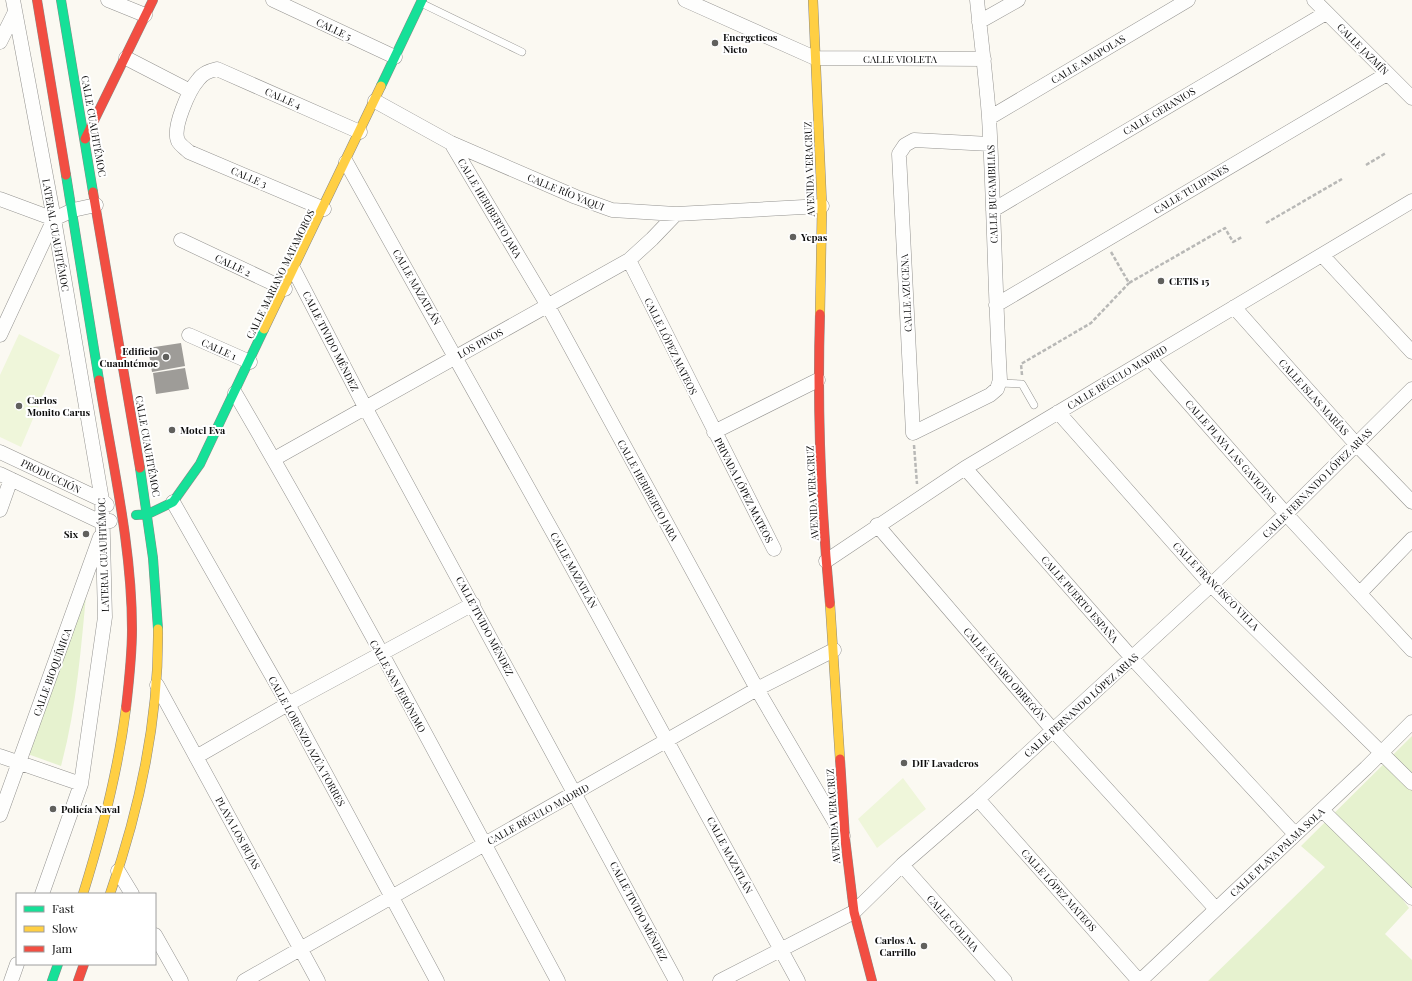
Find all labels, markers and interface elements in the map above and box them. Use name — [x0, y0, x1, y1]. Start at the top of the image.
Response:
street label: CALLE 5 — [314, 15, 354, 43]
street label: CALLE JAZMÍN — [1334, 20, 1392, 78]
place label: Energeticos Nieto — [723, 30, 778, 56]
street label: CALLE AMAPOLAS — [1048, 31, 1128, 87]
marker: Energeticos Nieto — [710, 38, 720, 48]
street label: CALLE VIOLETA — [863, 52, 938, 66]
street label: CALLE CUAUHTÉMOC — [78, 74, 110, 178]
street label: CALLE 4 — [263, 84, 303, 112]
street label: CALLE GERANIOS — [1120, 84, 1198, 138]
street label: AVENIDA VERACRUZ — [800, 121, 818, 218]
street label: CALLE BUGAMBILIAS — [983, 144, 1001, 244]
street label: CALLE HERIBERTO JARA — [455, 156, 526, 261]
street label: CALLE TULIPANES — [1151, 161, 1231, 217]
street label: CALLE 3 — [229, 163, 270, 191]
street label: CALLE RÍO YAQUI — [525, 170, 607, 214]
street label: LATERAL CUAUHTÉMOC — [39, 178, 73, 293]
street label: CALLE MARIANO MATAMOROS — [242, 207, 318, 341]
place label: Yepas — [800, 230, 828, 244]
marker: Yepas — [788, 232, 798, 242]
street label: CALLE MAZATLÁN — [390, 247, 444, 327]
street label: CALLE 2 — [213, 251, 253, 279]
street label: CALLE AZUCENA — [897, 253, 915, 332]
place label: CETIS 15 — [1169, 274, 1210, 288]
marker: CETIS 15 — [1156, 276, 1166, 286]
street label: CALLE TIVIDO MÉNDEZ — [300, 289, 362, 393]
street label: CALLE LÓPEZ MATEOS — [641, 295, 701, 397]
street label: LOS PINOS — [455, 325, 505, 361]
street label: CALLE 1 — [199, 335, 239, 363]
street label: CALLE RÉGULO MADRID — [1064, 341, 1170, 413]
place label: Edificio Cuauhtémoc — [99, 344, 158, 370]
marker: Edificio Cuauhtémoc — [161, 352, 171, 362]
street label: CALLE ISLAS MARÍAS — [1276, 356, 1352, 438]
place label: Carlos Monito Carus — [27, 393, 90, 419]
street label: CALLE CUAUHTÉMOC — [132, 394, 164, 498]
street label: CALLE PLAYA LAS GAVIOTAS — [1182, 396, 1280, 506]
marker: Carlos Monito Carus — [14, 401, 24, 411]
place label: Motel Eva — [180, 423, 226, 437]
marker: Motel Eva — [167, 425, 177, 435]
street label: CALLE FERNANDO LÓPEZ ARIAS — [1259, 425, 1375, 541]
street label: PRIVADA LÓPEZ MATEOS — [711, 435, 777, 545]
street label: CALLE HERIBERTO JARA — [614, 437, 682, 544]
street label: AVENIDA VERACRUZ — [803, 445, 822, 542]
street label: PRODUCCIÓN — [19, 455, 83, 497]
street label: LATERAL CUAUHTÉMOC — [94, 498, 112, 612]
place label: Six — [64, 527, 79, 541]
marker: Six — [81, 529, 91, 539]
street label: CALLE MAZATLÁN — [547, 529, 601, 611]
street label: CALLE FRANCISCO VILLA — [1170, 539, 1263, 634]
street label: CALLE PUERTO ESPAÑA — [1038, 553, 1122, 646]
street label: CALLE TIVIDO MÉNDEZ — [453, 574, 517, 678]
street label: CALLE ÁLVARO OBREGÓN — [960, 624, 1050, 724]
street label: CALLE BIOQUÍMICA — [30, 625, 75, 718]
street label: CALLE SAN JERÓNIMO — [367, 637, 429, 735]
street label: CALLE FERNANDO LÓPEZ ARIAS — [1021, 650, 1141, 760]
street label: CALLE LORENZO AZÚA TORRES — [265, 673, 349, 809]
place label: DIF Lavaderos — [912, 756, 979, 770]
marker: DIF Lavaderos — [899, 758, 909, 768]
street label: AVENIDA VERACRUZ — [823, 768, 843, 865]
street label: CALLE RÉGULO MADRID — [485, 780, 591, 848]
street label: PLAYA LOS BUJAS — [212, 794, 264, 872]
place label: Policía Naval — [61, 802, 120, 816]
marker: Policía Naval — [48, 804, 58, 814]
street label: CALLE PLAYA PALMA SOLA — [1227, 804, 1328, 900]
street label: CALLE MAZATLÁN — [704, 814, 756, 896]
street label: CALLE LÓPEZ MATEOS — [1018, 846, 1100, 934]
street label: CALLE TIVIDO MÉNDEZ — [607, 859, 671, 963]
street label: CALLE COLIMA — [924, 892, 983, 955]
legend — [16, 893, 156, 965]
text: Fast — [52, 900, 75, 916]
text: Slow — [52, 920, 78, 936]
place label: Carlos A. Carrillo — [875, 933, 916, 959]
text: Jam — [51, 940, 73, 956]
marker: Carlos A. Carrillo — [919, 941, 929, 951]

